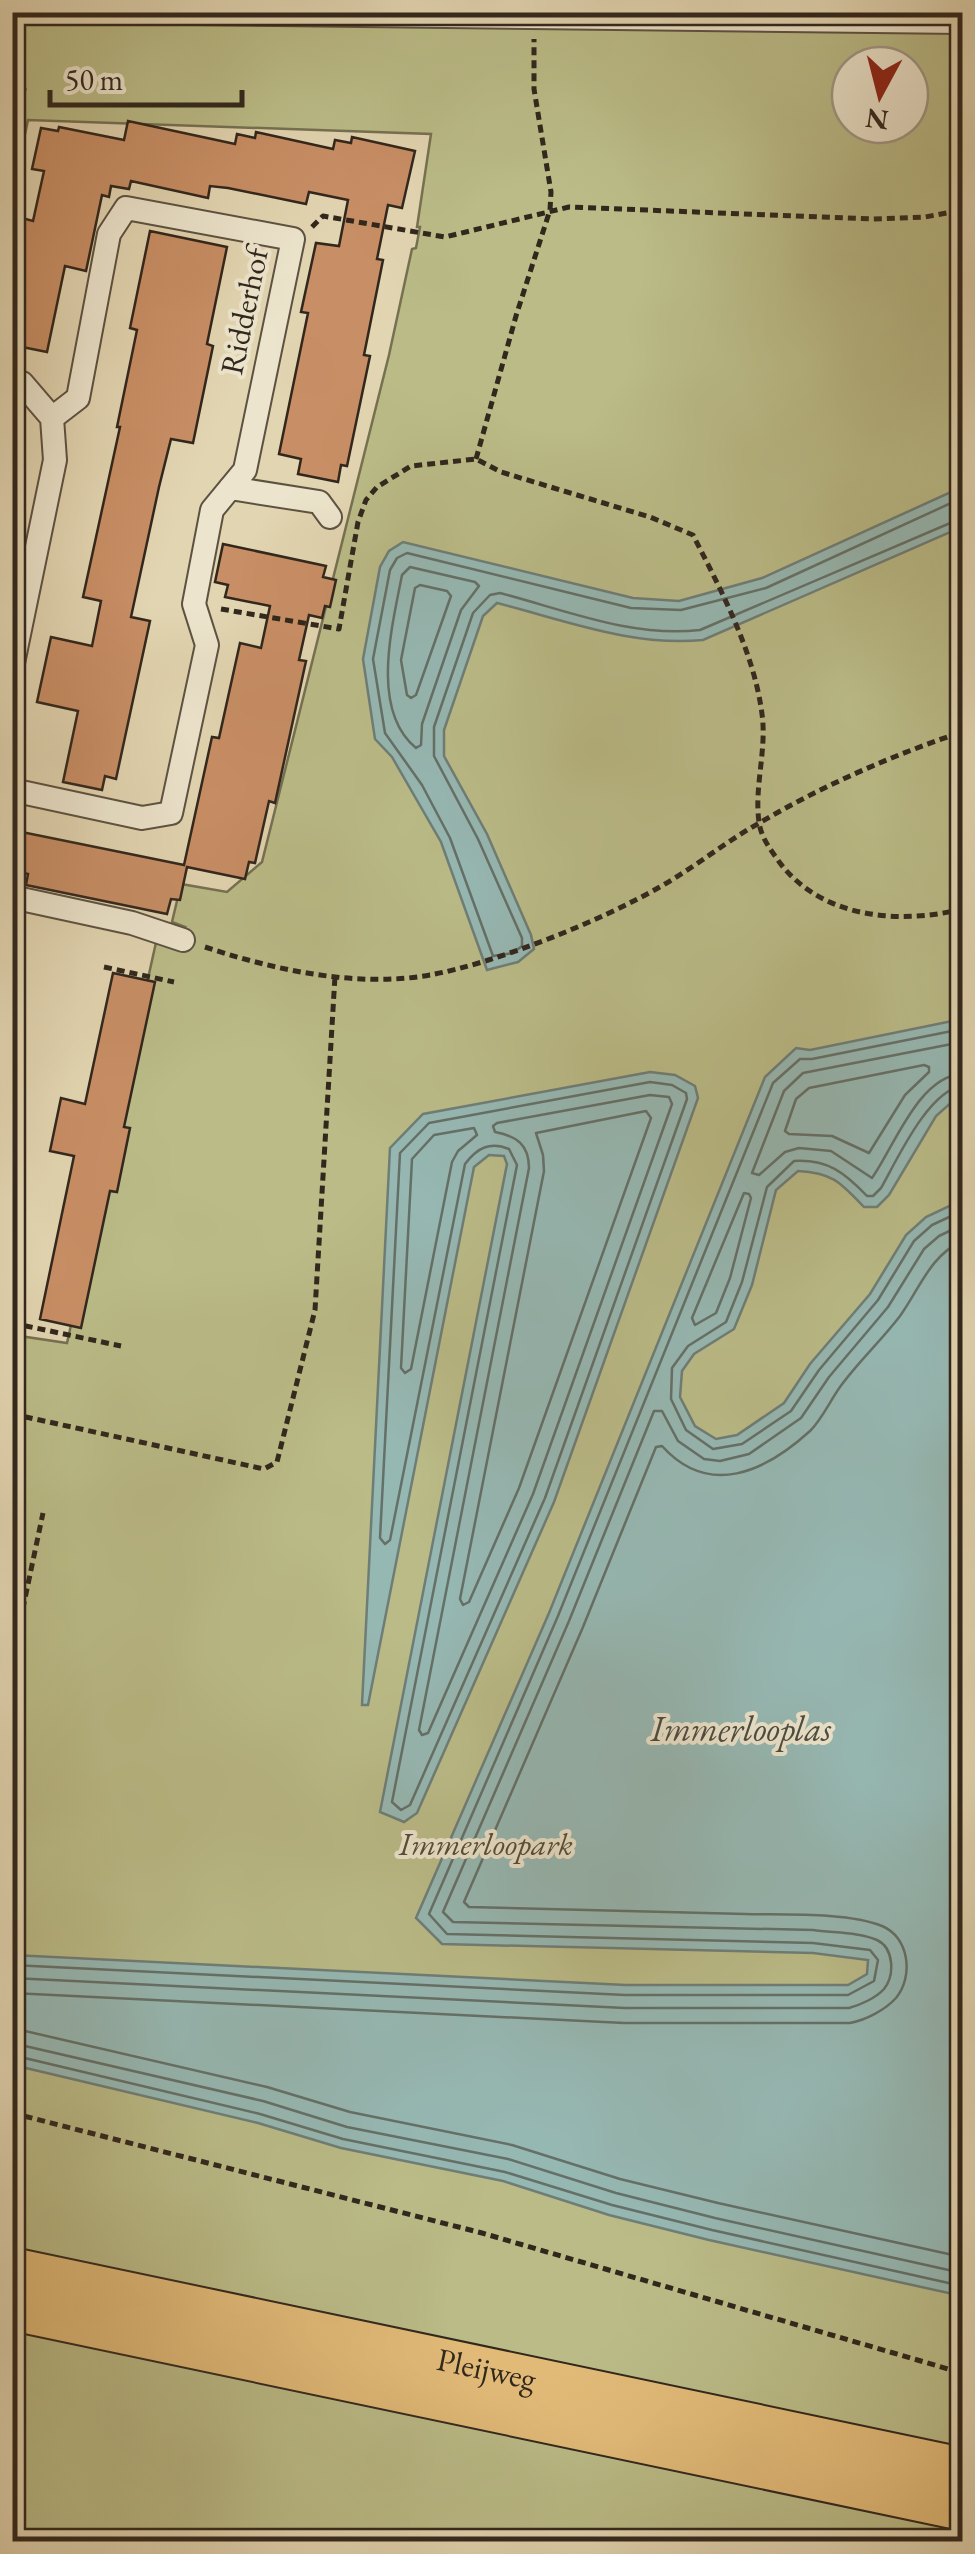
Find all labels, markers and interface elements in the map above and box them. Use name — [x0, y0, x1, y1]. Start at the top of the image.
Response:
scale bar — [50, 45, 242, 107]
north arrow — [830, 45, 930, 145]
text: 50 m — [65, 60, 123, 99]
text: N — [863, 101, 890, 139]
street label: Ridderhof — [210, 240, 279, 378]
water label: Immerlooplas — [650, 1706, 832, 1752]
park label: Immerloopark — [398, 1823, 573, 1865]
street label: Pleijweg — [433, 2338, 541, 2400]

